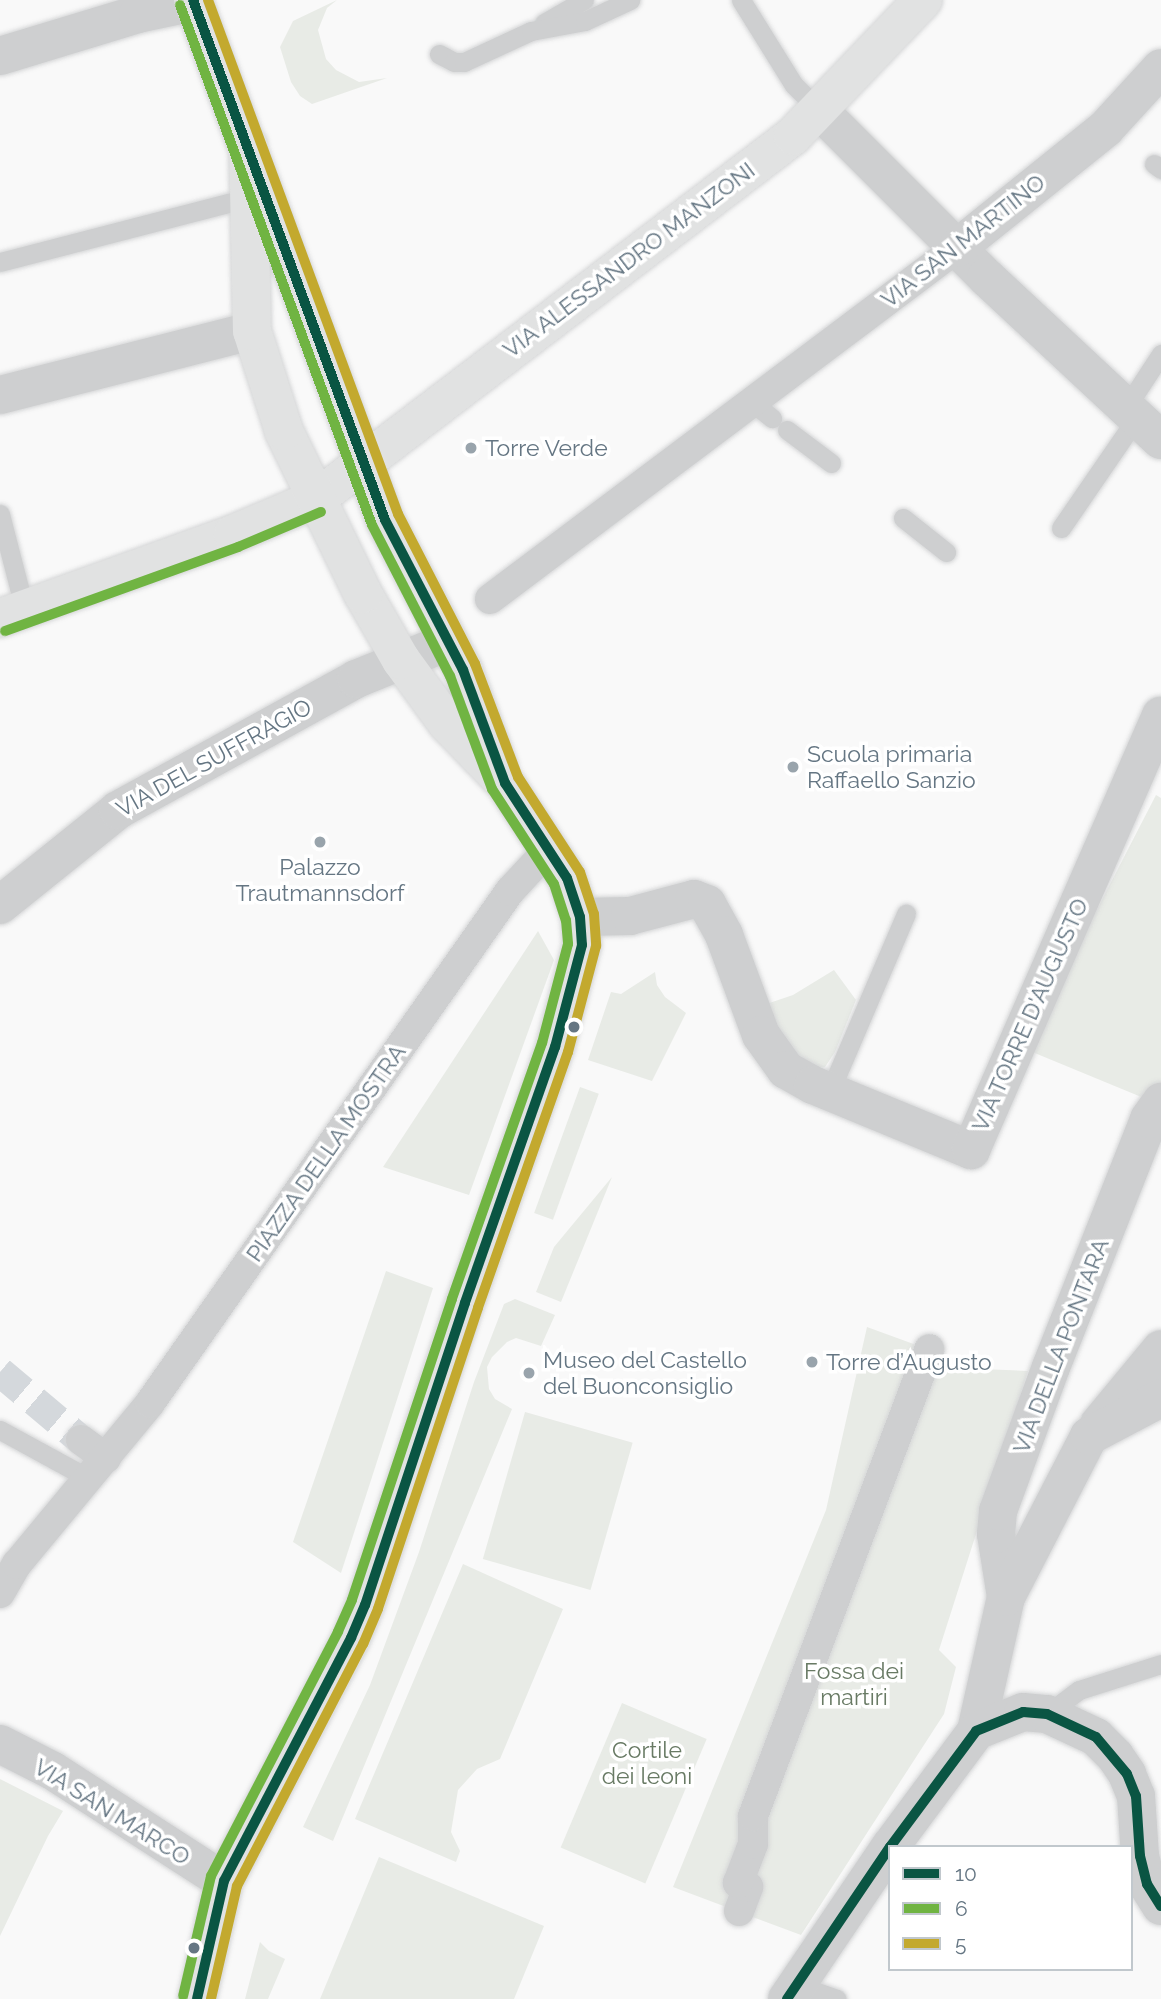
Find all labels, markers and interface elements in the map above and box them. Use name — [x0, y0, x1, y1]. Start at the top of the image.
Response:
street label: VIA ALESSANDRO MANZONI — [497, 156, 761, 364]
street label: VIA SAN MARTINO — [875, 168, 1051, 314]
place label: Torre Verde — [485, 434, 608, 462]
marker: Torre Verde — [463, 440, 479, 456]
street label: VIA DEL SUFFRAGIO — [111, 693, 317, 823]
place label: Scuola primaria Raffaello Sanzio — [807, 740, 976, 794]
marker: Scuola primaria Raffaello Sanzio — [785, 759, 801, 775]
marker: Palazzo Trautmannsdorf — [312, 834, 328, 850]
place label: Palazzo Trautmannsdorf — [235, 853, 405, 907]
street label: VIA TORRE D'AUGUSTO — [966, 894, 1094, 1136]
unlabelled marker — [567, 1020, 581, 1034]
street label: PIAZZA DELLA MOSTRA — [240, 1038, 412, 1268]
street label: VIA DELLA PONTARA — [1007, 1234, 1115, 1458]
place label: Museo del Castello del Buonconsiglio — [543, 1346, 748, 1400]
place label: Torre d’Augusto — [826, 1348, 992, 1376]
marker: Torre d’Augusto — [804, 1354, 820, 1370]
marker: Museo del Castello del Buonconsiglio — [521, 1365, 537, 1381]
park label: Fossa dei martiri — [804, 1657, 904, 1711]
park label: Cortile dei leoni — [602, 1736, 692, 1790]
street label: VIA SAN MARCO — [29, 1753, 195, 1871]
legend — [888, 1845, 1133, 1971]
text: 10 — [955, 1861, 977, 1886]
text: 6 — [955, 1896, 968, 1921]
text: 5 — [955, 1931, 966, 1956]
unlabelled marker — [187, 1941, 201, 1955]

